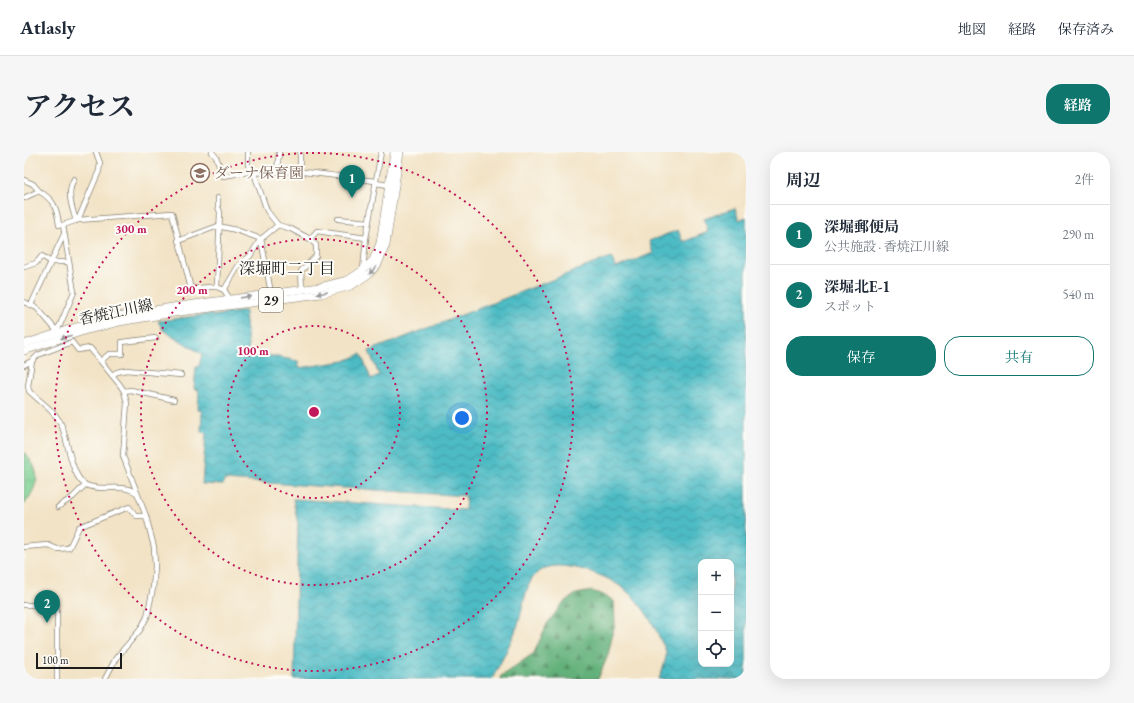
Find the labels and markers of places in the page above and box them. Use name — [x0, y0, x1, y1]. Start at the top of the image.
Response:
school or university icon: ダーナ保育園 — [189, 162, 211, 184]
place label: ダーナ保育園 — [214, 163, 304, 182]
pin: 1 — [339, 165, 365, 198]
centre of rings — [307, 405, 321, 419]
pin: 2 — [34, 590, 60, 623]

